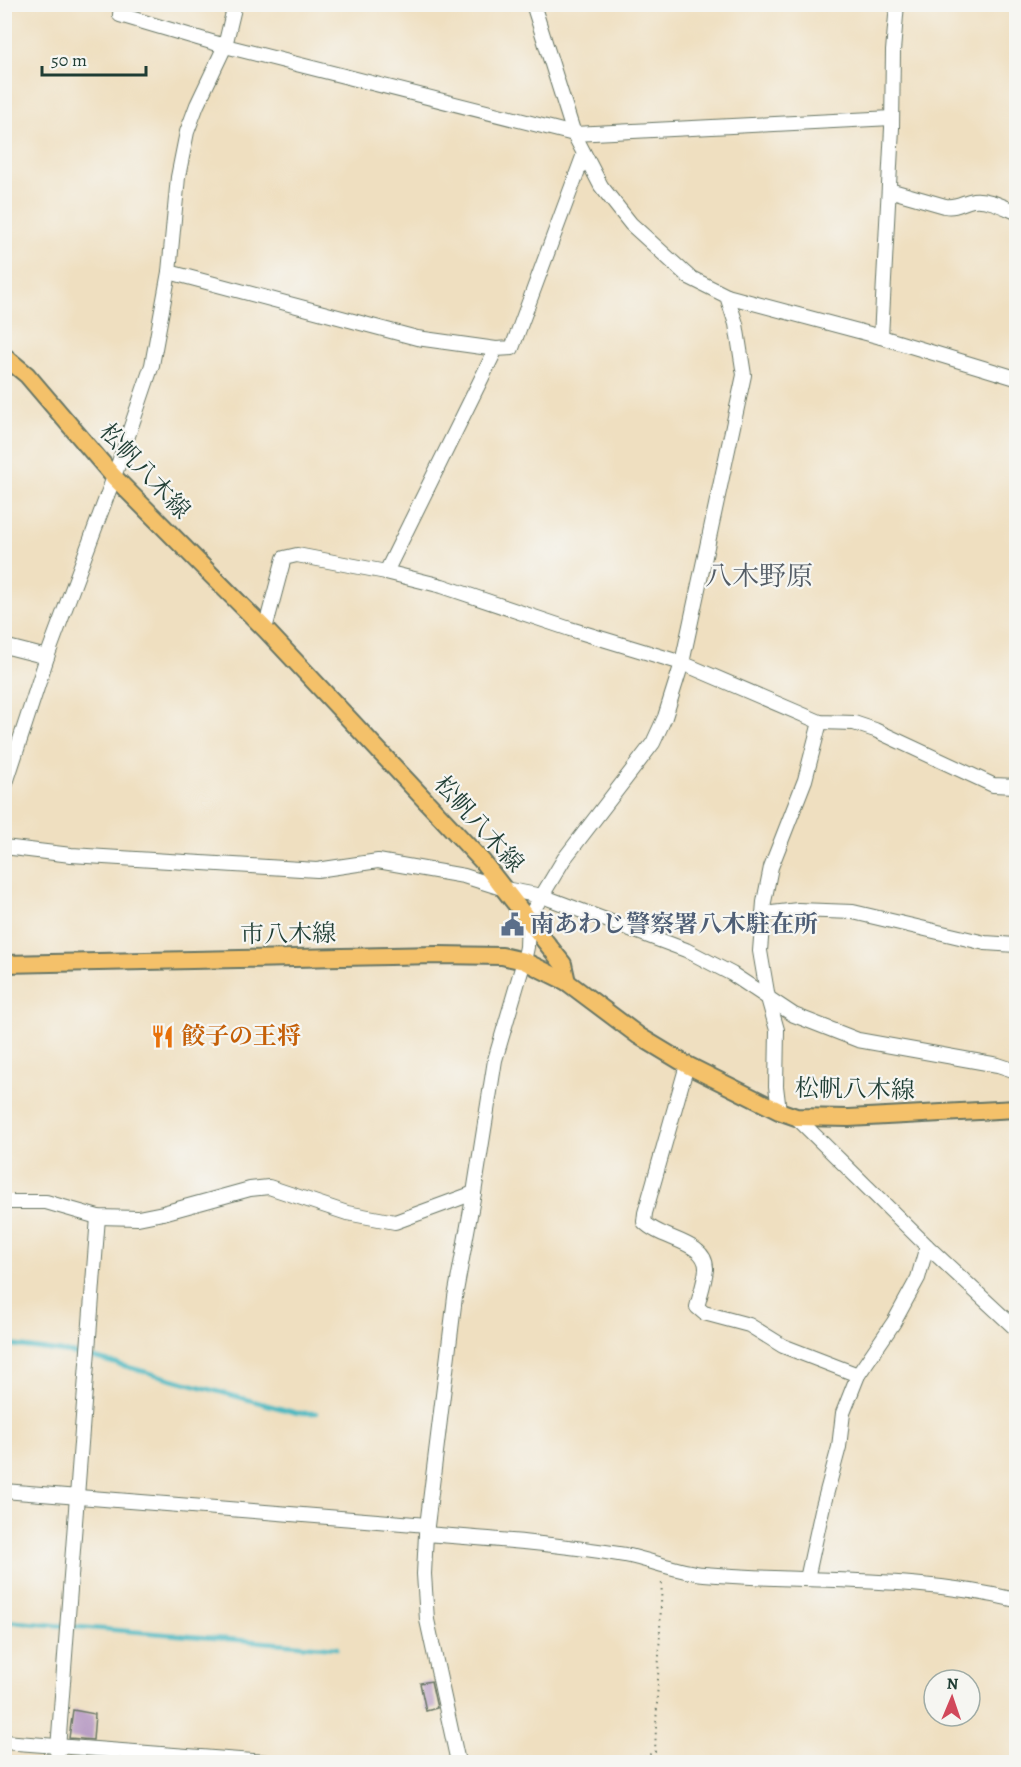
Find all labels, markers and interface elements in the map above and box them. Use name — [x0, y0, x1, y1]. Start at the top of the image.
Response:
scale bar — [42, 39, 146, 77]
text: 50 m — [51, 48, 87, 72]
street label: 松帆八木線 — [92, 416, 198, 526]
district label: 八木野原 — [705, 558, 813, 594]
street label: 松帆八木線 — [427, 769, 531, 879]
place label: 南あわじ警察署八木駐在所 — [530, 908, 818, 940]
public building icon: 南あわじ警察署八木駐在所 — [499, 911, 525, 937]
street label: 市八木線 — [240, 917, 336, 951]
place label: 餃子の王将 — [181, 1020, 301, 1052]
restaurant icon: 餃子の王将 — [150, 1023, 176, 1049]
street label: 松帆八木線 — [795, 1072, 915, 1106]
north arrow — [922, 1668, 982, 1728]
text: N — [946, 1673, 959, 1695]

